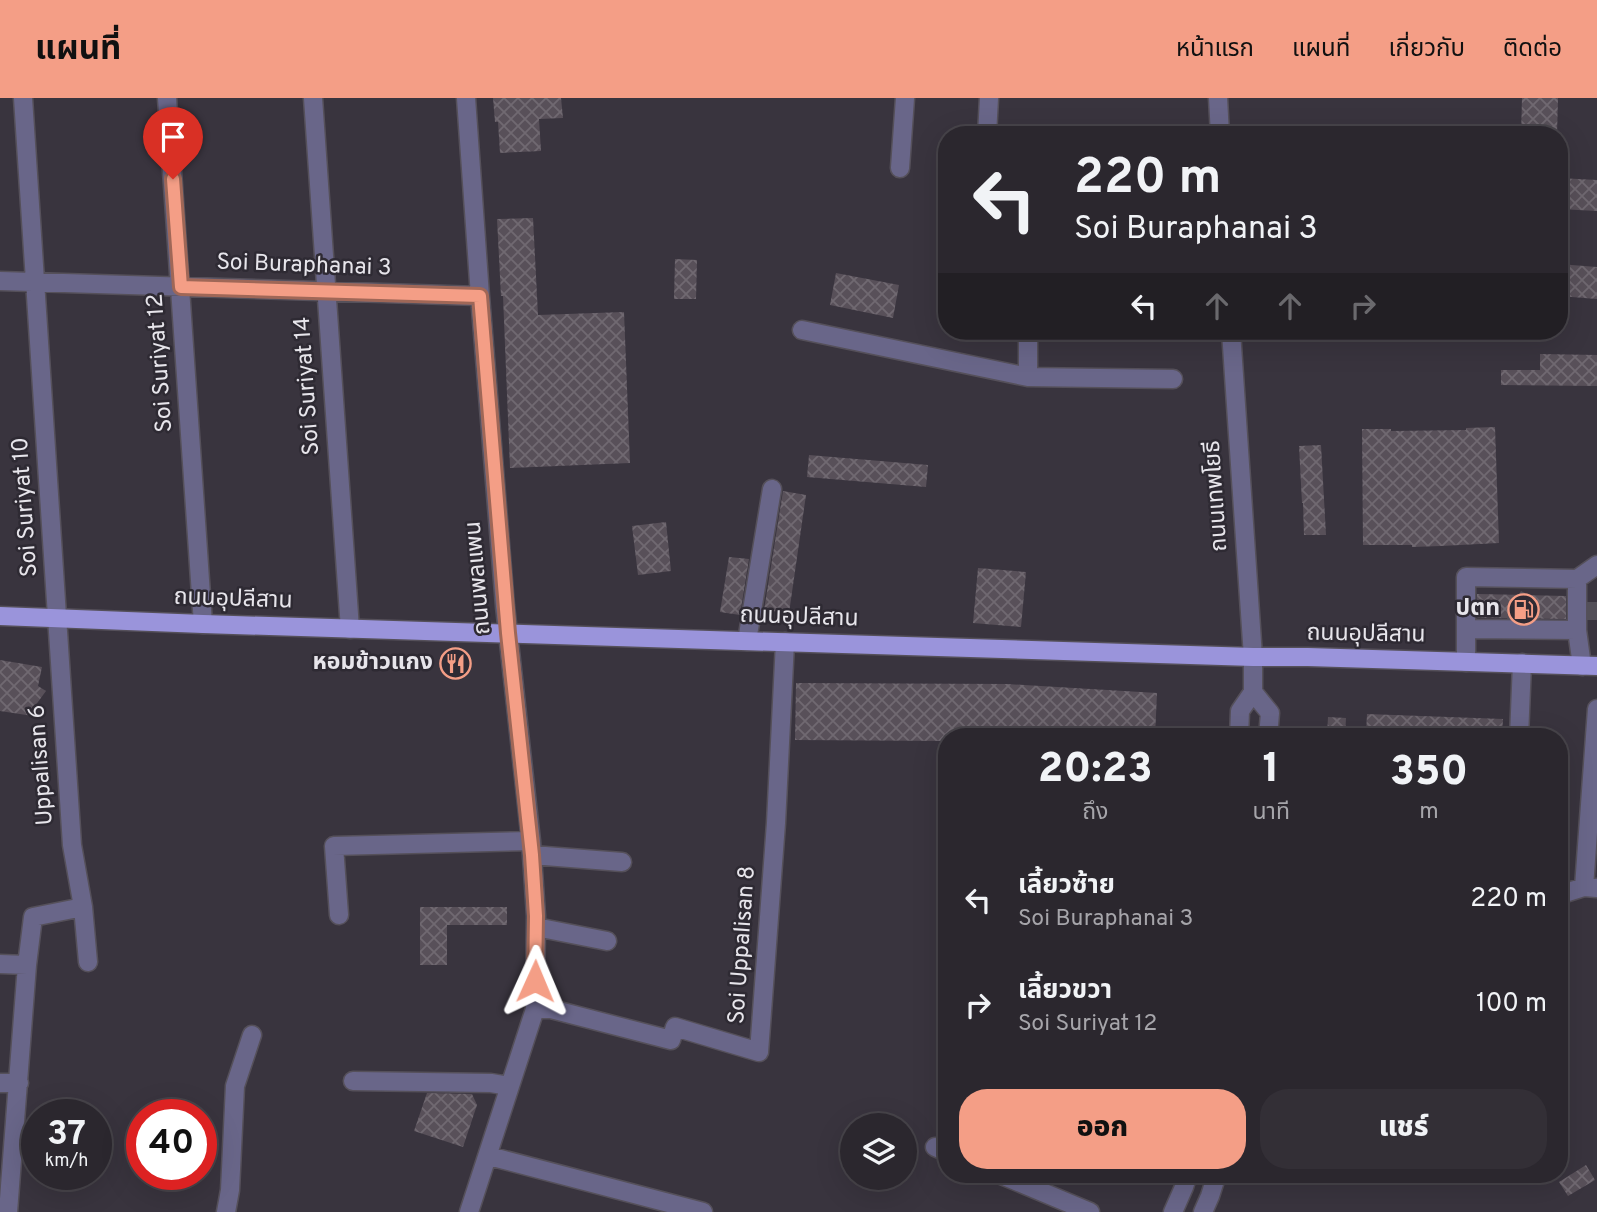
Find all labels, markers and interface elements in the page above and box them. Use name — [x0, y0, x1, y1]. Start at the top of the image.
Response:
text: แผนที่ — [35, 30, 121, 72]
text: หน้าแรก — [1176, 35, 1254, 65]
text: แผนที่ — [1292, 35, 1350, 65]
text: เกี่ยวกับ — [1388, 35, 1465, 65]
text: ติดต่อ — [1503, 35, 1562, 65]
pin — [143, 107, 203, 179]
icon: arrive — [154, 118, 192, 156]
text: 220 m — [1074, 149, 1221, 211]
icon: left — [959, 154, 1050, 245]
text: Soi Buraphanai 3 — [1074, 210, 1318, 250]
street label: Soi Buraphanai 3 — [216, 248, 392, 284]
icon: left — [1125, 287, 1163, 325]
icon: ahead — [1198, 287, 1236, 325]
icon: ahead — [1271, 287, 1309, 325]
icon: right — [1344, 287, 1382, 325]
street label: Soi Suriyat 12 — [142, 293, 180, 433]
street label: Soi Suriyat 14 — [289, 316, 327, 456]
street label: Soi Suriyat 10 — [7, 436, 45, 578]
street label: ถนนเทพโยธี — [1199, 439, 1235, 553]
street label: ถนนพลแพน — [460, 520, 498, 636]
street label: ถนนอุปลีสาน — [173, 583, 293, 617]
fuel station icon: ปตท — [1506, 592, 1540, 626]
place label: ปตท — [1456, 595, 1500, 624]
street label: ถนนอุปลีสาน — [739, 601, 859, 635]
street label: ถนนอุปลีสาน — [1306, 619, 1426, 651]
restaurant icon: หอมข้าวแกง — [439, 646, 473, 680]
place label: หอมข้าวแกง — [313, 649, 433, 678]
street label: Uppalisan 6 — [23, 704, 61, 826]
text: 20:23 — [1038, 744, 1153, 797]
text: 1 — [1263, 744, 1280, 797]
text: 350 — [1390, 747, 1468, 800]
text: m — [1419, 798, 1439, 827]
text: ถึง — [1082, 799, 1108, 828]
text: นาที — [1252, 799, 1290, 828]
street label: Soi Uppalisan 8 — [723, 865, 763, 1025]
text: เลี้ยวซ้าย — [1018, 870, 1115, 903]
icon: left — [959, 881, 997, 919]
text: 220 m — [1470, 883, 1547, 916]
text: Soi Buraphanai 3 — [1018, 905, 1193, 934]
position arrow — [498, 944, 572, 1018]
text: เลี้ยวขวา — [1018, 975, 1112, 1008]
icon: right — [959, 986, 997, 1024]
text: 100 m — [1476, 988, 1547, 1021]
text: Soi Suriyat 12 — [1018, 1010, 1157, 1039]
button: ออก — [959, 1089, 1246, 1169]
button: แชร์ — [1260, 1089, 1547, 1169]
speed limit sign: 40 — [126, 1099, 217, 1190]
text: 37 — [47, 1113, 86, 1157]
map controls — [840, 1113, 917, 1190]
button: layers — [840, 1113, 917, 1190]
text: km/h — [45, 1150, 88, 1173]

